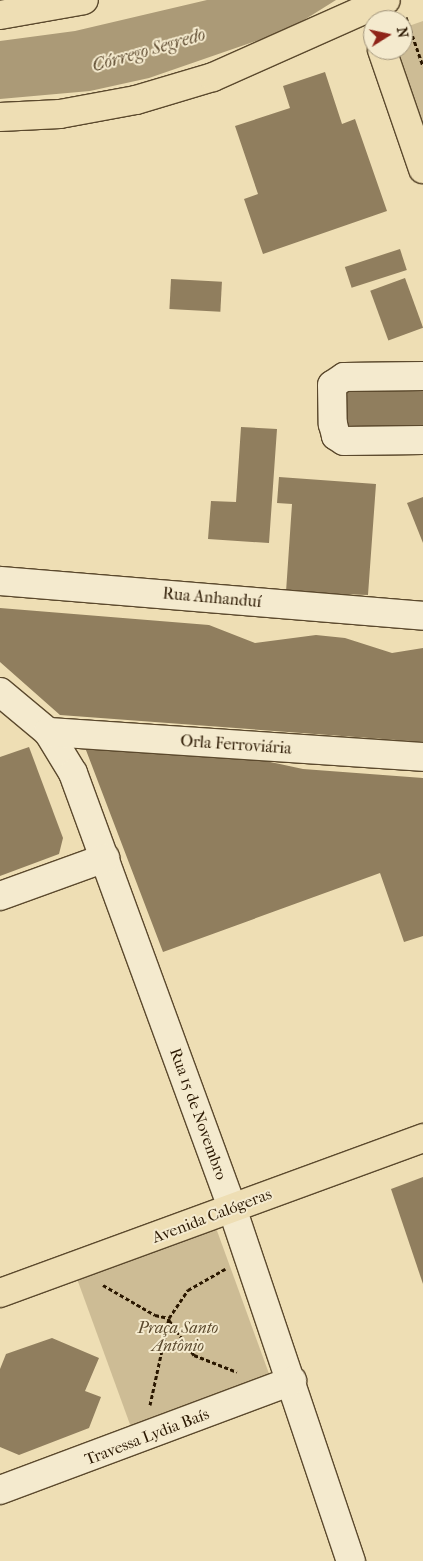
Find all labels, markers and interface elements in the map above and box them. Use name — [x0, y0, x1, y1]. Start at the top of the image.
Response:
north arrow — [363, 10, 413, 60]
water label: Córrego Segredo — [90, 25, 208, 77]
text: N — [393, 26, 412, 39]
street label: Rua Anhanduí — [162, 584, 262, 612]
street label: Orla Ferroviária — [180, 732, 292, 758]
street label: Rua 15 de Novembro — [165, 1045, 231, 1183]
street label: Avenida Calógeras — [150, 1184, 274, 1248]
park label: Praça Santo Antônio — [138, 1318, 218, 1356]
street label: Travessa Lydia Baís — [82, 1404, 212, 1470]

